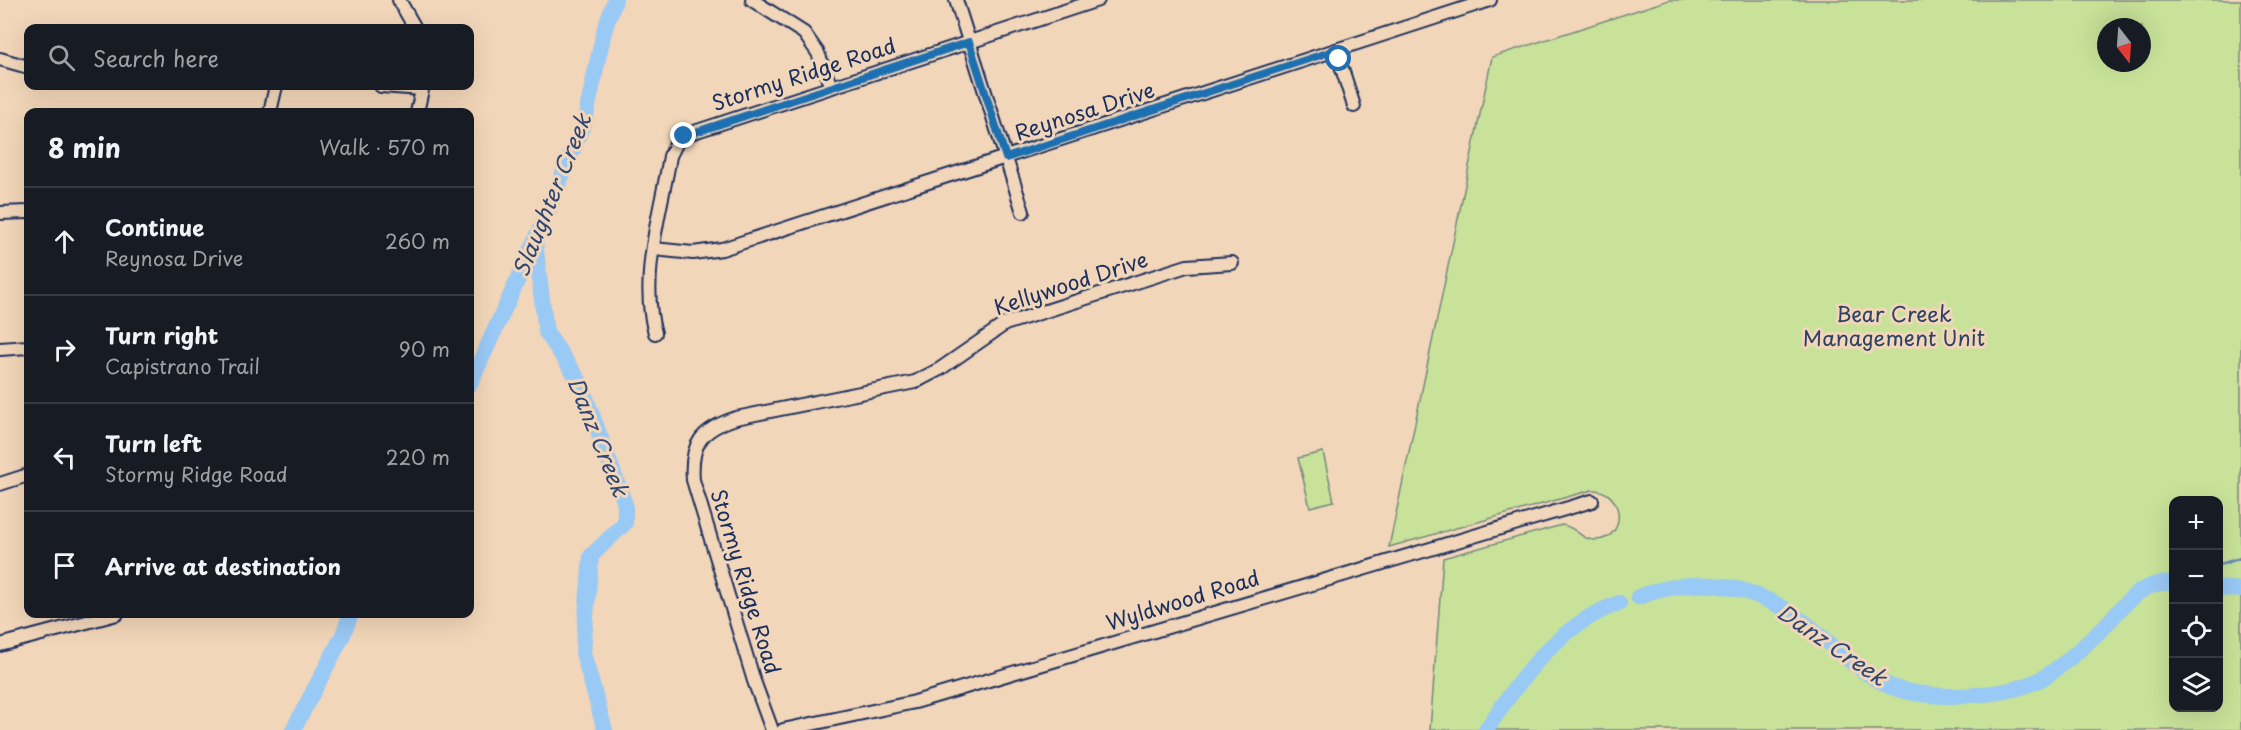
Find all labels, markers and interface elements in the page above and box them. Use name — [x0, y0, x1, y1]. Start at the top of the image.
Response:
north arrow — [2097, 18, 2151, 72]
search box — [24, 24, 474, 90]
street label: Stormy Ridge Road — [707, 28, 900, 118]
icon: search — [45, 41, 78, 74]
text: Search here — [93, 41, 219, 74]
route start — [1325, 45, 1351, 71]
street label: Reynosa Drive — [1010, 72, 1158, 148]
water label: Slaughter Creek — [503, 107, 599, 281]
route end — [670, 122, 696, 148]
text: 8 min — [48, 128, 121, 167]
text: Walk · 570 m — [319, 132, 450, 162]
text: Continue — [105, 210, 204, 243]
icon: ahead — [48, 225, 81, 258]
text: 260 m — [385, 226, 450, 256]
street label: Kellywood Drive — [989, 242, 1151, 322]
text: Reynosa Drive — [105, 243, 243, 273]
park label: Bear Creek Management Unit — [1803, 297, 1985, 353]
text: Turn right — [105, 318, 218, 351]
icon: right — [48, 333, 81, 366]
text: 90 m — [399, 334, 450, 364]
text: Capistrano Trail — [105, 351, 260, 381]
water label: Danz Creek — [560, 372, 639, 503]
text: Turn left — [105, 426, 202, 459]
icon: left — [48, 441, 81, 474]
text: 220 m — [386, 442, 450, 472]
text: Stormy Ridge Road — [105, 459, 288, 489]
street label: Stormy Ridge Road — [704, 485, 790, 678]
map controls — [2169, 496, 2223, 712]
button: + — [2169, 496, 2223, 550]
icon: arrive — [48, 549, 81, 582]
text: Arrive at destination — [105, 549, 341, 582]
button: − — [2169, 550, 2223, 604]
street label: Wyldwood Road — [1102, 561, 1263, 638]
water label: Danz Creek — [1771, 595, 1896, 694]
button: locate — [2169, 604, 2223, 658]
button: layers — [2169, 658, 2223, 712]

